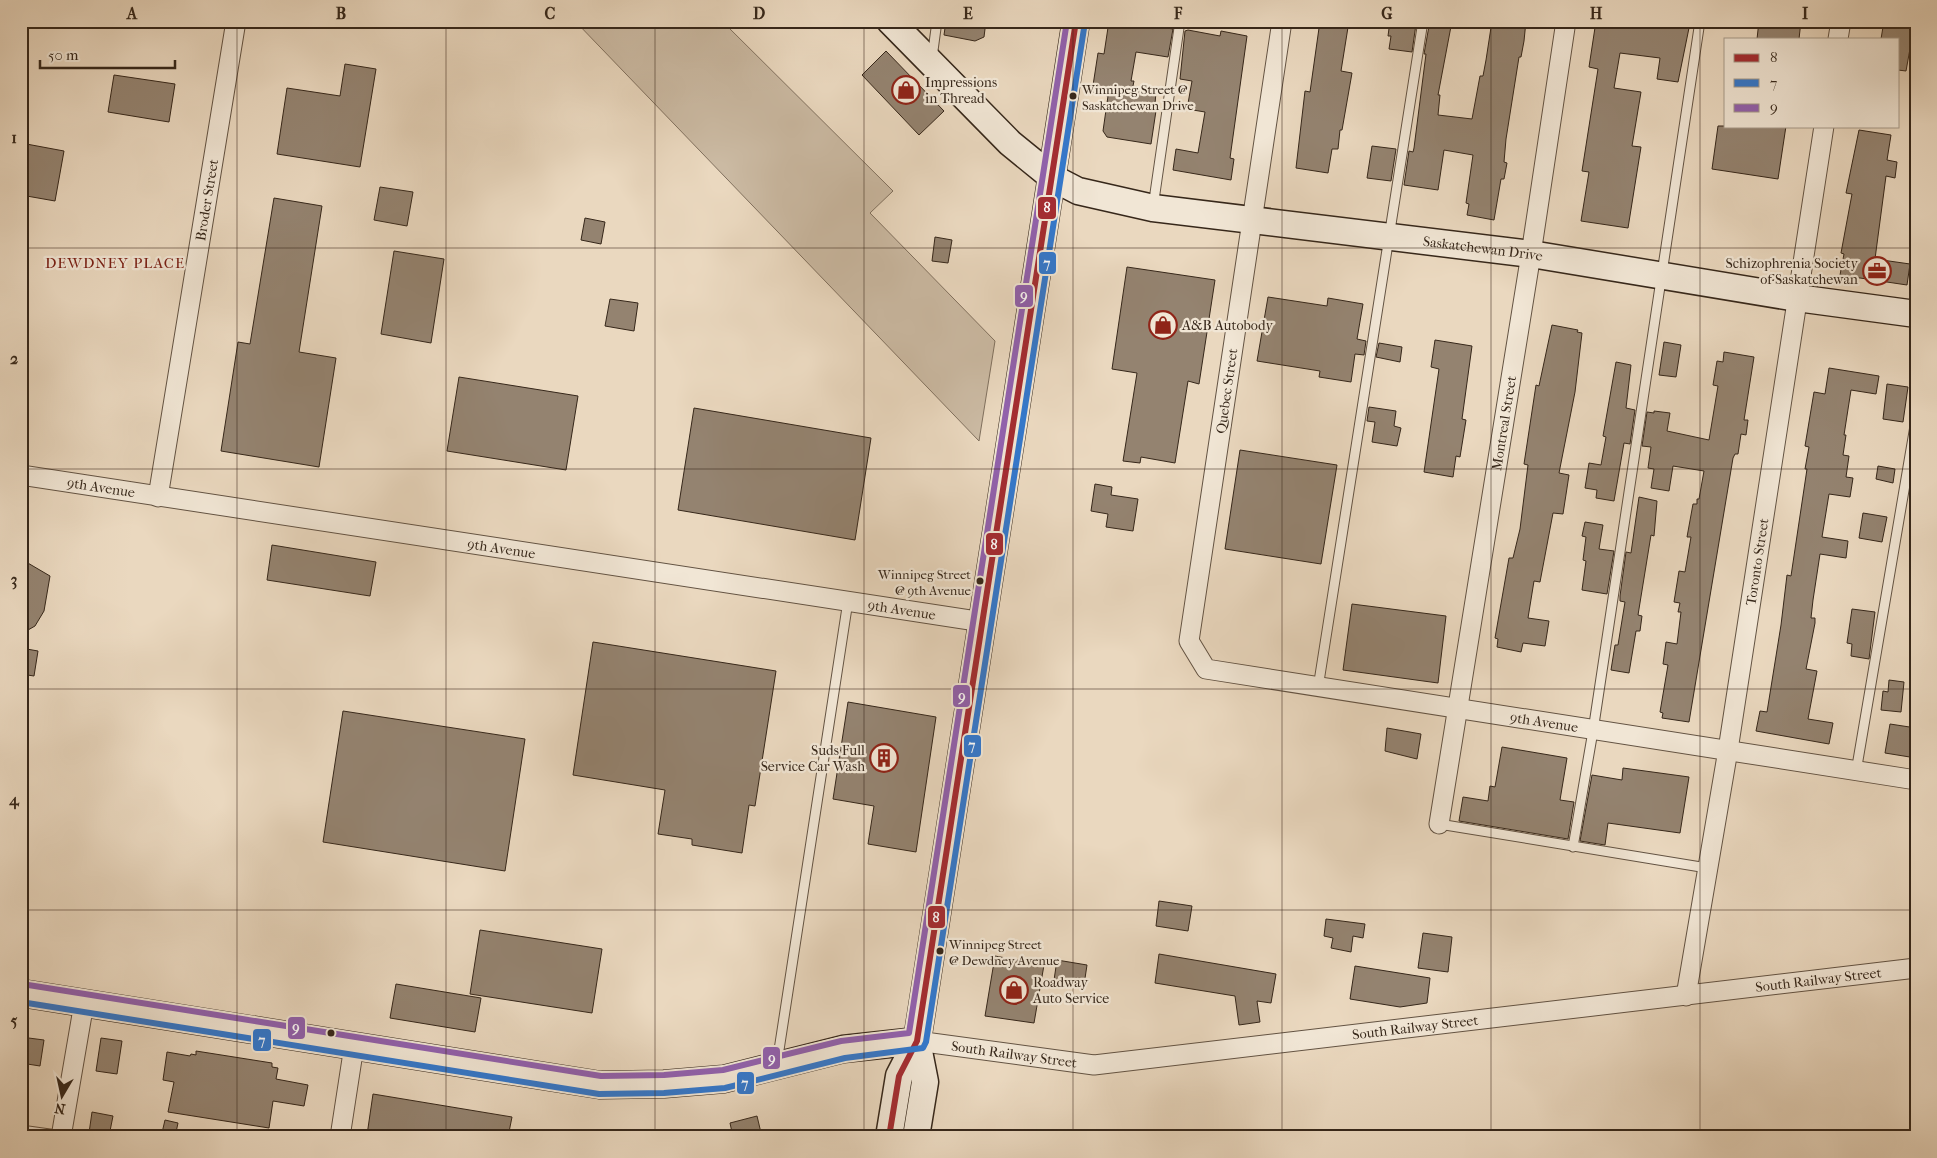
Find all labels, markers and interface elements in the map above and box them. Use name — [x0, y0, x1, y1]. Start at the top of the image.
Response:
text: A — [126, 4, 138, 23]
text: B — [336, 4, 346, 23]
text: C — [545, 4, 556, 23]
text: D — [753, 4, 765, 23]
text: E — [963, 4, 973, 23]
text: F — [1173, 4, 1183, 23]
text: G — [1381, 4, 1393, 23]
text: H — [1590, 4, 1603, 23]
text: I — [1802, 4, 1809, 23]
scale bar — [40, 38, 175, 70]
legend — [1724, 38, 1900, 128]
text: 50 m — [48, 46, 79, 64]
text: 8 — [1770, 48, 1778, 66]
place label: Impressions in Thread — [925, 74, 997, 107]
text: 7 — [1770, 74, 1777, 92]
shop icon: Impressions in Thread — [891, 75, 921, 105]
place label: Winnipeg Street @ Saskatchewan Drive — [1081, 82, 1194, 113]
marker: Winnipeg Street @ Saskatchewan Drive — [1068, 91, 1078, 101]
text: 9 — [1770, 98, 1778, 116]
text: 1 — [11, 128, 17, 147]
street label: Broder Street — [192, 158, 222, 242]
line badge: 8 — [1037, 196, 1057, 220]
text: 8 — [1043, 199, 1051, 216]
street label: Saskatchewan Drive — [1422, 232, 1544, 264]
line badge: 7 — [1038, 251, 1057, 275]
district label: DEWDNEY PLACE — [45, 254, 185, 272]
text: 7 — [1043, 255, 1051, 272]
place label: Schizophrenia Society of Saskatchewan — [1726, 255, 1859, 288]
office icon: Schizophrenia Society of Saskatchewan — [1862, 256, 1892, 286]
line badge: 9 — [1014, 284, 1034, 308]
text: 9 — [1019, 287, 1028, 304]
shop icon: A&B Autobody — [1148, 310, 1178, 340]
place label: A&B Autobody — [1181, 317, 1273, 334]
street label: Quebec Street — [1213, 347, 1241, 435]
text: 2 — [10, 349, 18, 368]
street label: Montreal Street — [1488, 375, 1520, 472]
street label: 9th Avenue — [66, 474, 136, 501]
street label: Toronto Street — [1742, 517, 1772, 607]
line badge: 8 — [985, 532, 1004, 556]
street label: 9th Avenue — [466, 535, 537, 562]
text: 8 — [990, 536, 998, 553]
place label: Winnipeg Street @ 9th Avenue — [877, 567, 972, 598]
text: 3 — [11, 570, 17, 590]
marker: Winnipeg Street @ 9th Avenue — [975, 576, 985, 586]
street label: 9th Avenue — [867, 596, 937, 623]
line badge: 9 — [952, 684, 971, 708]
text: 9 — [957, 688, 966, 705]
street label: 9th Avenue — [1509, 708, 1579, 736]
line badge: 7 — [963, 734, 982, 758]
text: 7 — [968, 737, 976, 754]
place label: Suds Full Service Car Wash — [761, 742, 865, 775]
building icon: Suds Full Service Car Wash — [869, 743, 899, 773]
text: 4 — [8, 790, 20, 810]
line badge: 8 — [927, 905, 946, 929]
text: 8 — [932, 909, 940, 926]
place label: Winnipeg Street @ Dewdney Avenue — [948, 937, 1060, 968]
marker: Winnipeg Street @ Dewdney Avenue — [935, 946, 945, 956]
street label: South Railway Street — [1754, 964, 1882, 995]
place label: Roadway Auto Service — [1032, 974, 1109, 1007]
shop icon: Roadway Auto Service — [999, 975, 1029, 1005]
text: 5 — [11, 1011, 18, 1030]
street label: South Railway Street — [1351, 1011, 1479, 1043]
line badge: 9 — [287, 1016, 306, 1040]
text: 9 — [291, 1019, 300, 1036]
line badge: 7 — [252, 1028, 272, 1052]
unlabelled marker — [326, 1028, 336, 1038]
text: 7 — [258, 1032, 266, 1049]
street label: South Railway Street — [950, 1037, 1078, 1071]
line badge: 9 — [762, 1046, 781, 1070]
text: 9 — [767, 1050, 776, 1067]
north arrow — [38, 1070, 88, 1120]
line badge: 7 — [736, 1071, 755, 1095]
text: 7 — [741, 1075, 749, 1092]
text: N — [53, 1099, 67, 1118]

